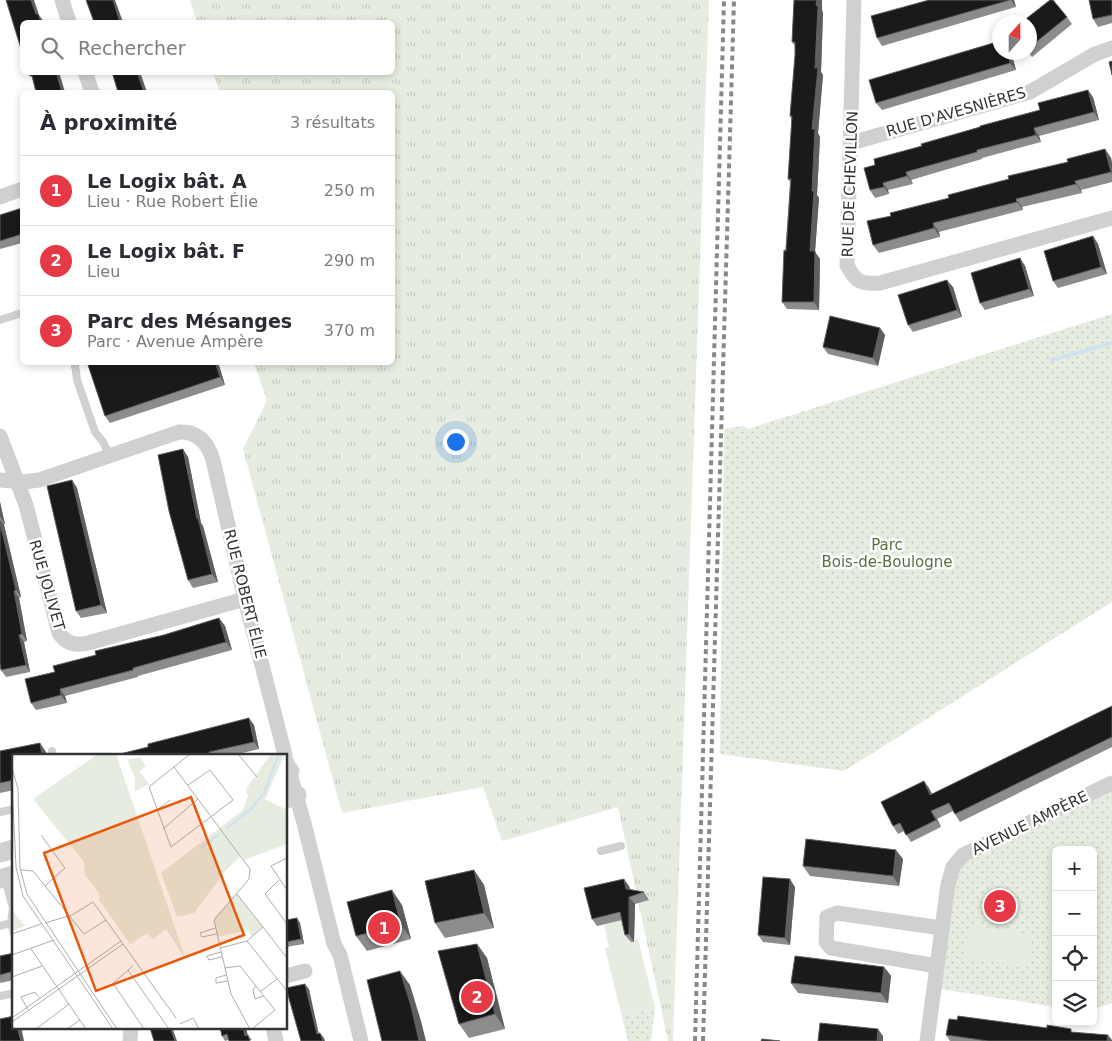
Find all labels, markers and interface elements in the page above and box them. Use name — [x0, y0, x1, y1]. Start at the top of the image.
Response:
north arrow — [992, 15, 1037, 60]
search box — [20, 20, 395, 75]
icon: search — [38, 34, 66, 62]
text: Rechercher — [78, 37, 186, 59]
street label: RUE D'AVESNIÈRES — [884, 82, 1028, 141]
street label: RUE DE CHEVILLON — [838, 110, 862, 258]
text: À proximité — [40, 111, 177, 135]
text: 3 résultats — [290, 113, 375, 132]
text: Le Logix bât. A — [87, 170, 247, 192]
text: 1 — [50, 181, 62, 200]
text: 250 m — [324, 181, 375, 200]
text: Lieu · Rue Robert Élie — [87, 192, 258, 211]
text: Le Logix bât. F — [87, 240, 245, 262]
text: 2 — [50, 251, 62, 270]
text: 290 m — [324, 251, 375, 270]
text: Lieu — [87, 262, 120, 281]
text: Parc des Mésanges — [87, 310, 292, 332]
text: 3 — [50, 321, 62, 340]
text: 370 m — [324, 321, 375, 340]
text: Parc · Avenue Ampère — [87, 332, 263, 351]
your location — [443, 429, 469, 455]
street label: RUE ROBERT ÉLIE — [220, 527, 271, 661]
park label: Parc Bois-de-Boulogne — [821, 536, 953, 571]
street label: RUE JOLIVET — [25, 538, 69, 633]
inset map — [12, 754, 288, 1028]
street label: AVENUE AMPÈRE — [968, 786, 1091, 859]
map controls — [1052, 846, 1097, 1026]
button: + — [1052, 846, 1097, 891]
pin: 3 — [984, 887, 1016, 925]
button: − — [1052, 891, 1097, 936]
pin: 1 — [368, 909, 400, 947]
button: locate — [1052, 936, 1097, 981]
pin: 2 — [461, 978, 493, 1016]
button: layers — [1052, 981, 1097, 1026]

